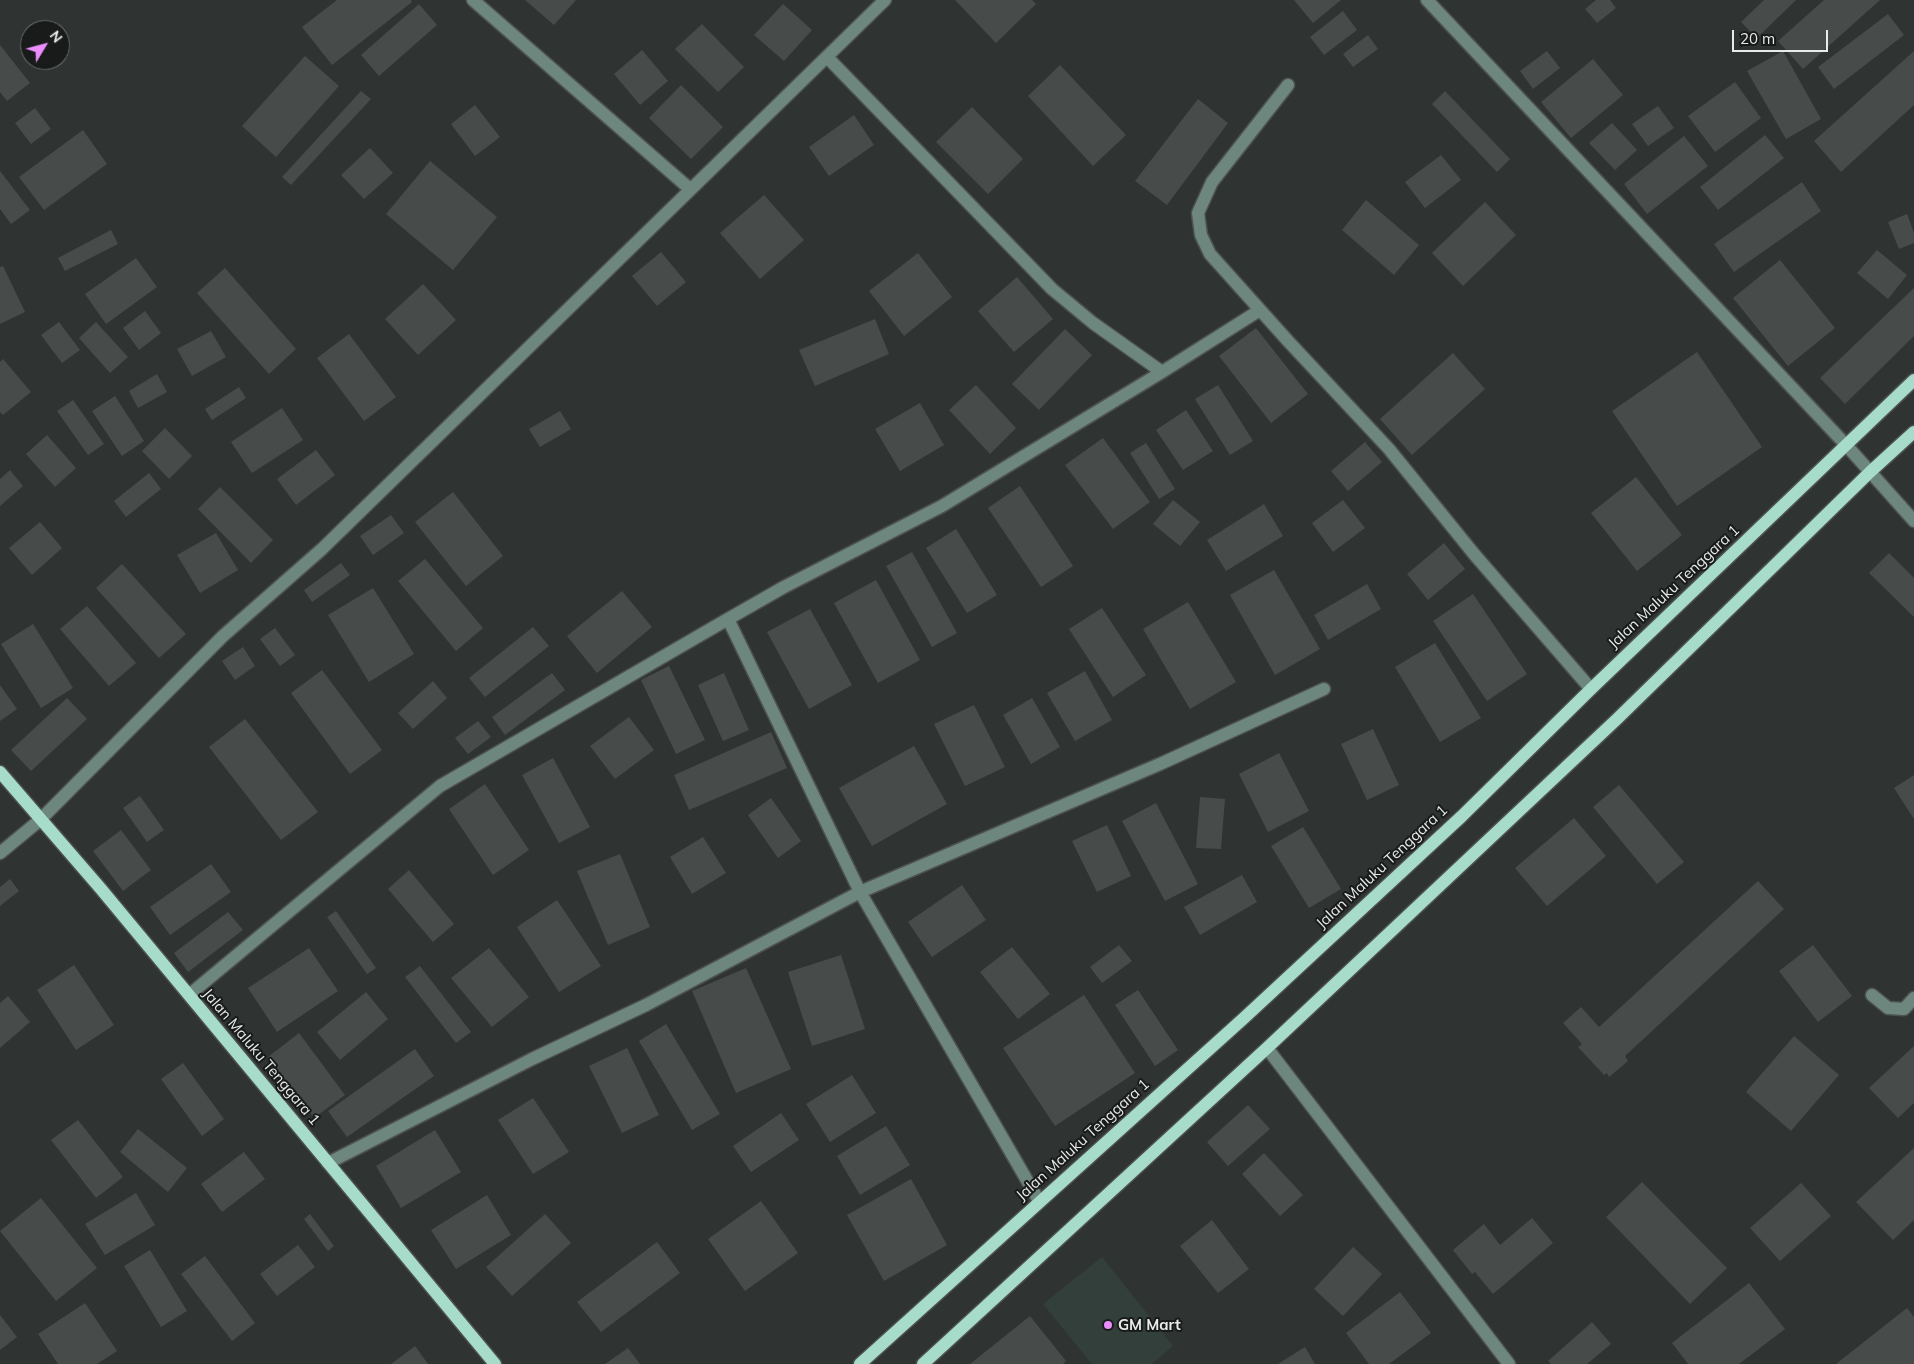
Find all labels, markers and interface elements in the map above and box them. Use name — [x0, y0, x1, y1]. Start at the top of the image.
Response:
north arrow — [20, 20, 70, 70]
scale bar — [1734, 20, 1830, 52]
text: N — [46, 27, 67, 46]
text: 20 m — [1740, 29, 1775, 48]
street label: Jalan Maluku Tenggara 1 — [1605, 521, 1743, 653]
street label: Jalan Maluku Tenggara 1 — [1313, 801, 1451, 933]
street label: Jalan Maluku Tenggara 1 — [199, 985, 323, 1129]
street label: Jalan Maluku Tenggara 1 — [1013, 1075, 1153, 1205]
place label: GM Mart — [1118, 1316, 1181, 1334]
marker: GM Mart — [1102, 1319, 1114, 1331]

